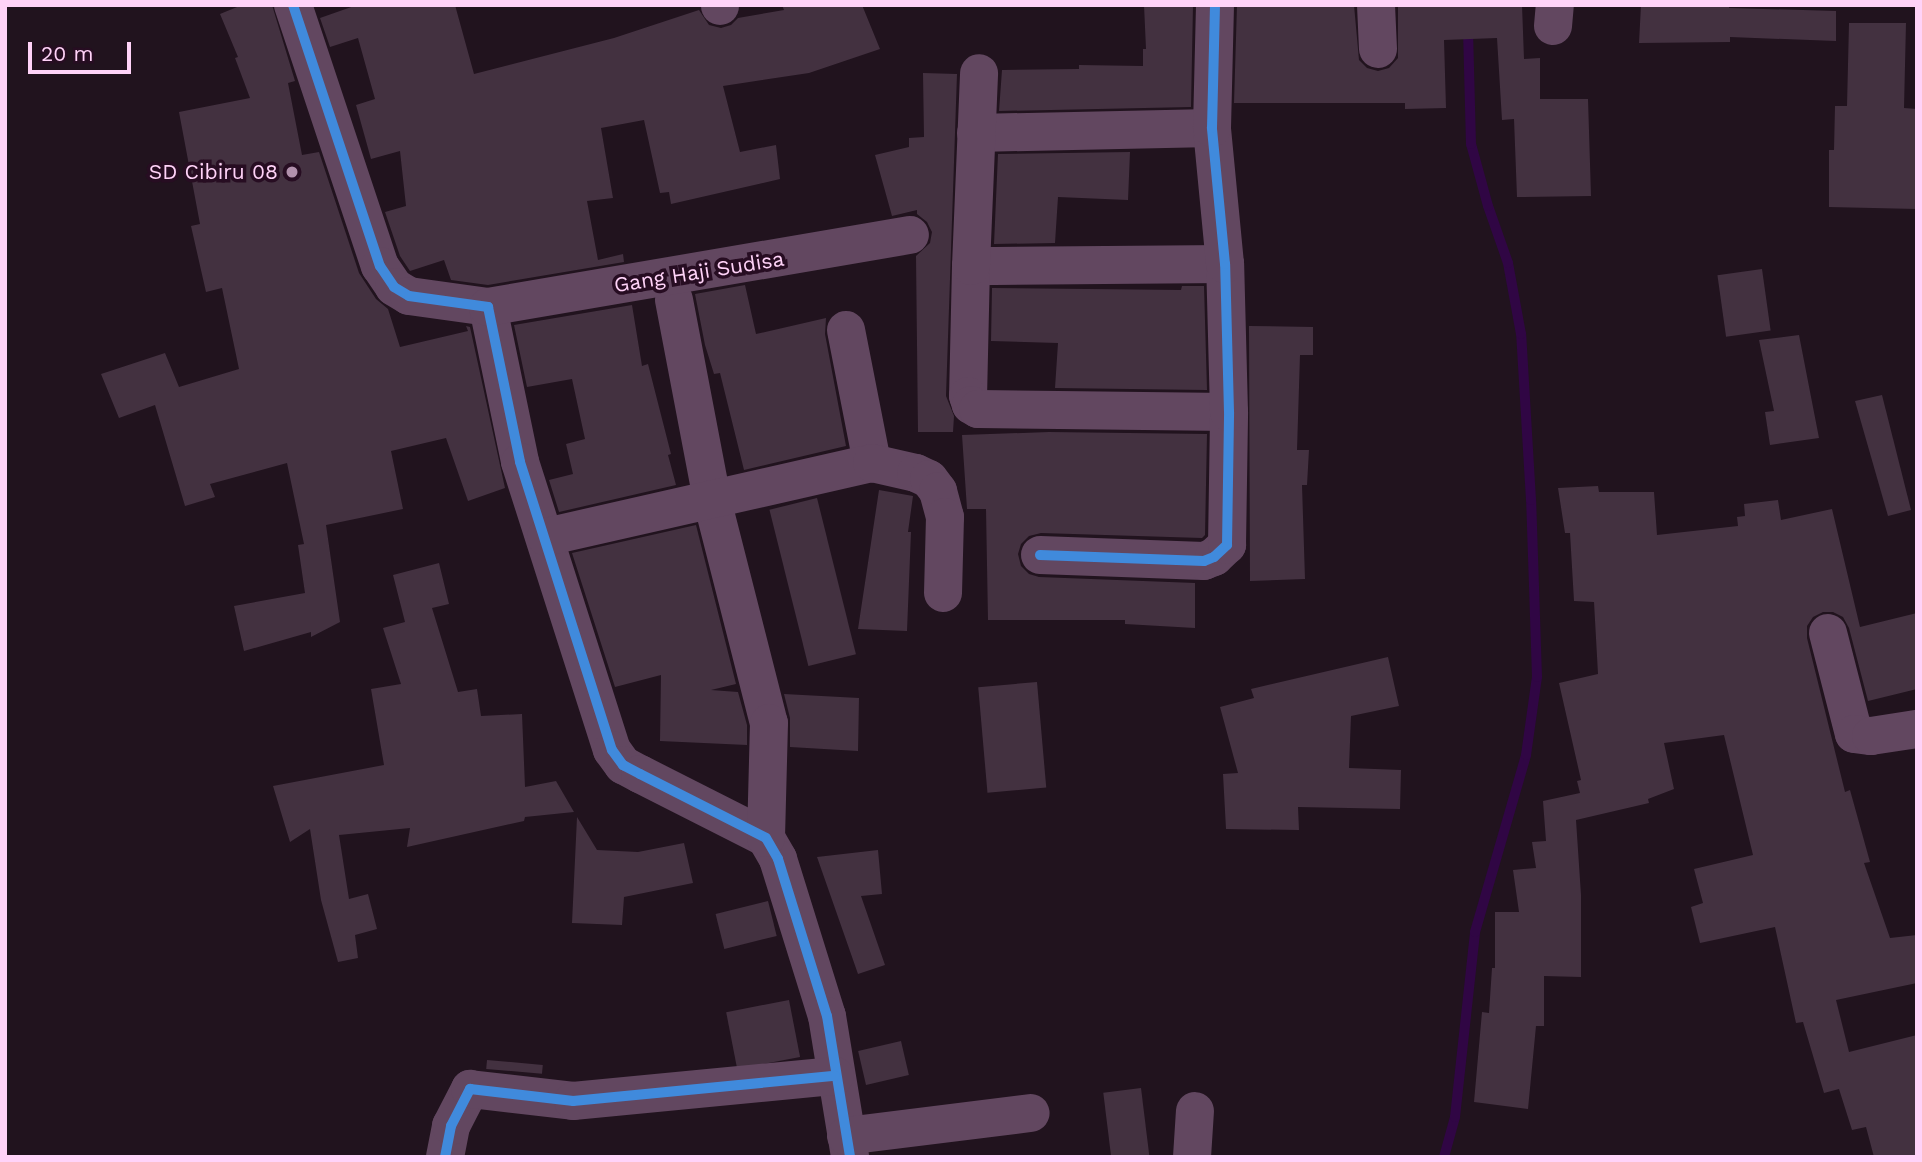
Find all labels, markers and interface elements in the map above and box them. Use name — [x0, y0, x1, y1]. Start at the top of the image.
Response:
scale bar — [32, 28, 135, 72]
text: 20 m — [41, 41, 93, 66]
place label: SD Cibiru 08 — [149, 159, 278, 185]
marker: SD Cibiru 08 — [284, 164, 300, 180]
street label: Gang Haji Sudisa — [612, 246, 786, 298]

